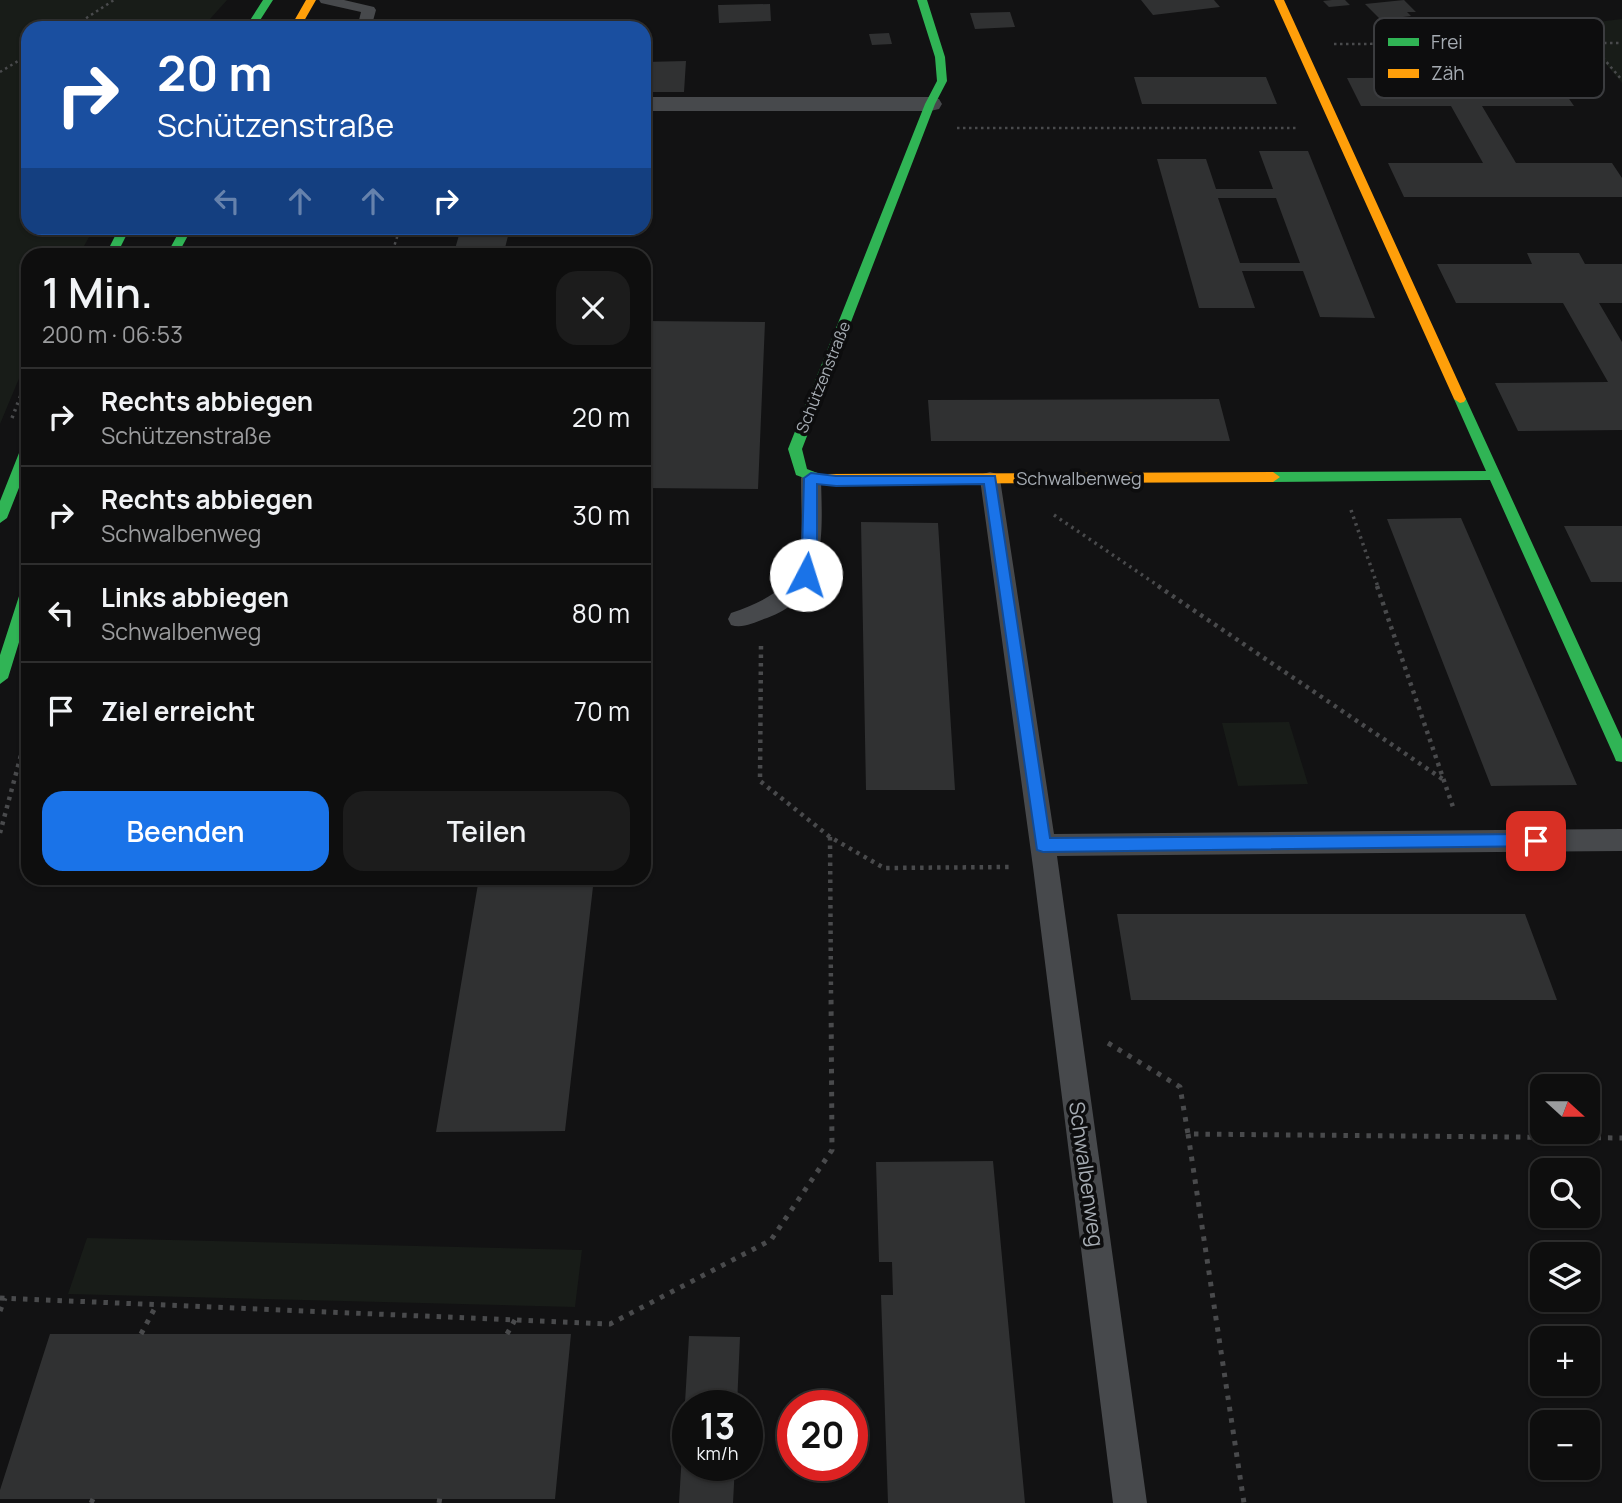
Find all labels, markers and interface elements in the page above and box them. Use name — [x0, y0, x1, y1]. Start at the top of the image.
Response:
legend — [1374, 18, 1604, 98]
text: Frei — [1431, 29, 1463, 55]
text: 20 m — [157, 39, 272, 106]
icon: right — [42, 49, 133, 140]
text: Zäh — [1431, 60, 1465, 86]
text: Schützenstraße — [157, 103, 394, 147]
icon: left — [208, 182, 246, 220]
icon: ahead — [281, 182, 319, 220]
icon: ahead — [354, 182, 392, 220]
icon: right — [427, 182, 465, 220]
text: 1 Min. — [42, 263, 153, 321]
button: close — [556, 271, 630, 345]
text: 200 m · 06:53 — [42, 318, 183, 350]
street label: Schützenstraße — [791, 318, 855, 436]
text: Rechts abbiegen — [101, 383, 313, 419]
icon: right — [42, 398, 80, 436]
text: 20 m — [572, 399, 630, 435]
text: Schützenstraße — [101, 419, 272, 451]
street label: Schwalbenweg — [1016, 466, 1142, 490]
text: Rechts abbiegen — [101, 481, 313, 517]
icon: right — [42, 496, 80, 534]
text: 30 m — [573, 497, 630, 533]
text: Schwalbenweg — [101, 517, 261, 549]
position arrow — [769, 538, 843, 612]
text: Links abbiegen — [101, 579, 289, 615]
icon: left — [42, 594, 80, 632]
text: 80 m — [572, 595, 630, 631]
text: Schwalbenweg — [101, 615, 261, 647]
icon: arrive — [42, 692, 80, 730]
text: Ziel erreicht — [101, 693, 255, 729]
text: 70 m — [574, 693, 630, 729]
button: Beenden — [42, 791, 329, 871]
button: Teilen — [343, 791, 630, 871]
pin — [1506, 811, 1566, 871]
icon: arrive — [1517, 822, 1555, 860]
north arrow — [1530, 1074, 1600, 1144]
map controls — [1530, 1074, 1600, 1480]
street label: Schwalbenweg — [1063, 1100, 1111, 1248]
button: search — [1530, 1158, 1600, 1228]
button: layers — [1530, 1242, 1600, 1312]
button: + — [1530, 1326, 1600, 1396]
speed limit sign: 20 — [777, 1390, 868, 1481]
text: 13 — [700, 1402, 735, 1450]
button: − — [1530, 1410, 1600, 1480]
text: km/h — [697, 1441, 738, 1465]

